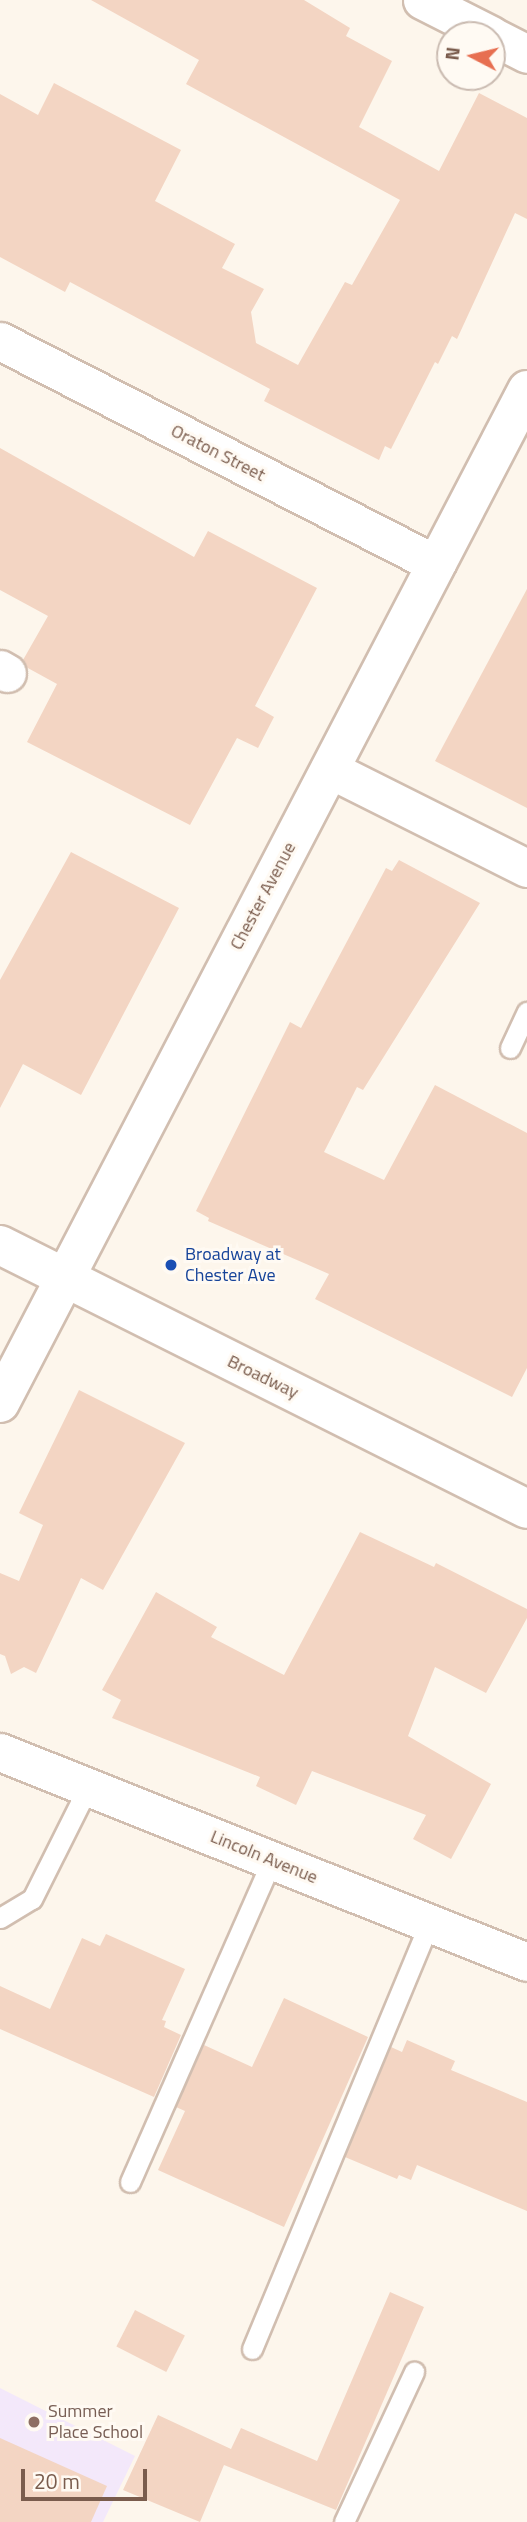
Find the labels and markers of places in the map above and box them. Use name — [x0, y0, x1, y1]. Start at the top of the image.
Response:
place label: Broadway at Chester Ave — [185, 1244, 281, 1286]
marker: Broadway at Chester Ave — [163, 1257, 179, 1273]
place label: Summer Place School — [48, 2401, 143, 2444]
marker: Summer Place School — [26, 2414, 42, 2430]

